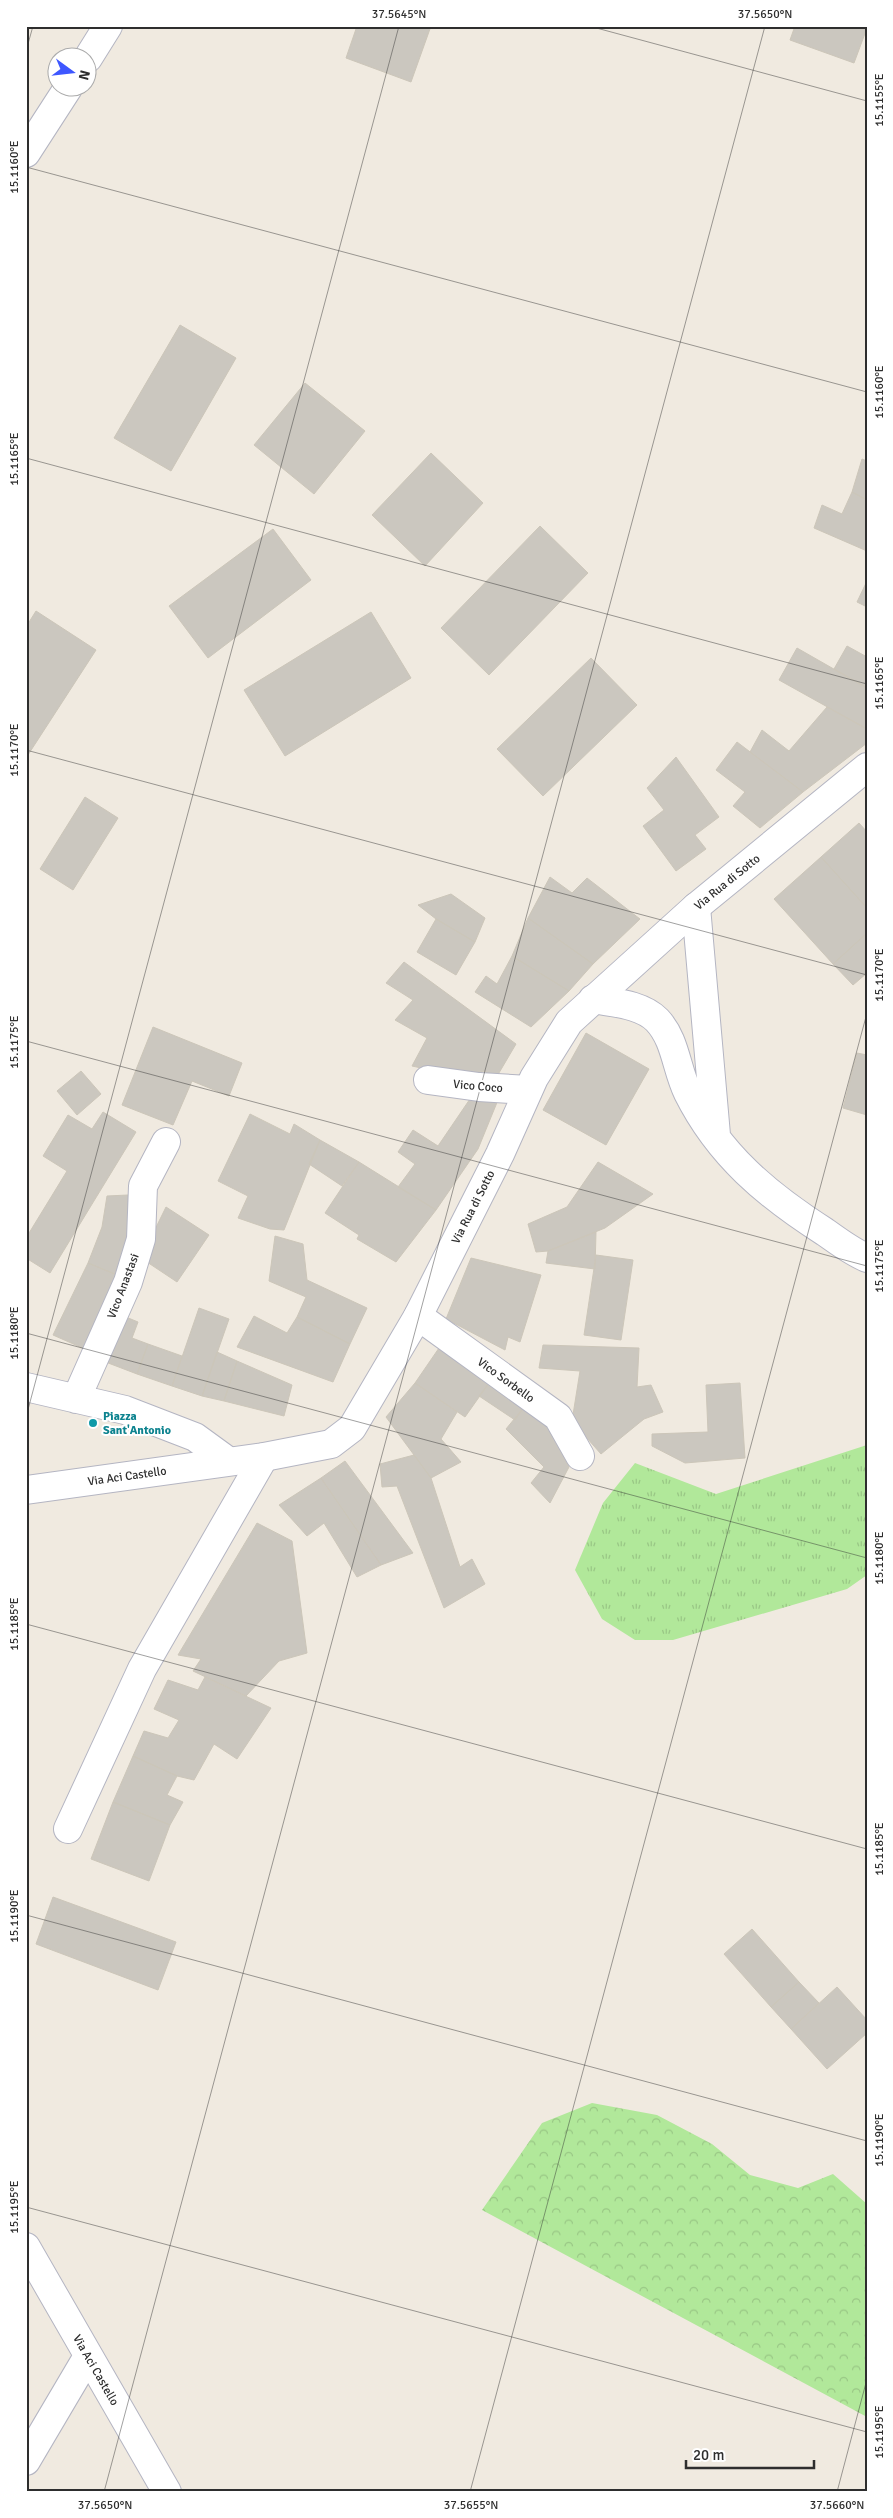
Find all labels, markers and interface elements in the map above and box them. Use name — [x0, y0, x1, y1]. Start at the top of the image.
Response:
text: 37.5645°N — [372, 7, 426, 22]
text: 37.5650°N — [738, 7, 792, 22]
north arrow — [48, 48, 98, 98]
text: N — [75, 68, 94, 82]
text: 15.1155°E — [872, 73, 887, 127]
text: 15.1160°E — [7, 140, 22, 194]
text: 15.1160°E — [872, 365, 887, 419]
text: 15.1165°E — [7, 432, 22, 486]
text: 15.1165°E — [872, 656, 887, 710]
text: 15.1170°E — [7, 723, 22, 777]
street label: Via Rua di Sotto — [691, 851, 763, 914]
text: 15.1170°E — [872, 948, 887, 1002]
text: 15.1175°E — [7, 1015, 22, 1069]
street label: Vico Coco — [452, 1077, 503, 1096]
street label: Via Rua di Sotto — [448, 1168, 498, 1247]
text: 15.1175°E — [872, 1239, 887, 1293]
street label: Vico Anastasi — [104, 1251, 143, 1321]
text: 15.1180°E — [7, 1306, 22, 1360]
street label: Vico Sorbello — [474, 1355, 537, 1406]
place label: Piazza Sant'Antonio — [103, 1409, 171, 1438]
marker: Piazza Sant'Antonio — [87, 1417, 99, 1429]
street label: Via Aci Castello — [87, 1464, 167, 1489]
text: 15.1180°E — [872, 1531, 887, 1585]
text: 15.1185°E — [7, 1597, 22, 1651]
text: 15.1185°E — [872, 1822, 887, 1876]
text: 15.1190°E — [7, 1889, 22, 1943]
text: 15.1190°E — [872, 2113, 887, 2167]
text: 15.1195°E — [7, 2180, 22, 2234]
street label: Via Aci Castello — [69, 2332, 122, 2408]
text: 15.1195°E — [872, 2405, 887, 2459]
scale bar — [686, 2438, 813, 2470]
text: 20 m — [693, 2446, 724, 2464]
text: 37.5650°N — [78, 2498, 132, 2513]
text: 37.5655°N — [444, 2498, 498, 2513]
text: 37.5660°N — [810, 2498, 864, 2513]

